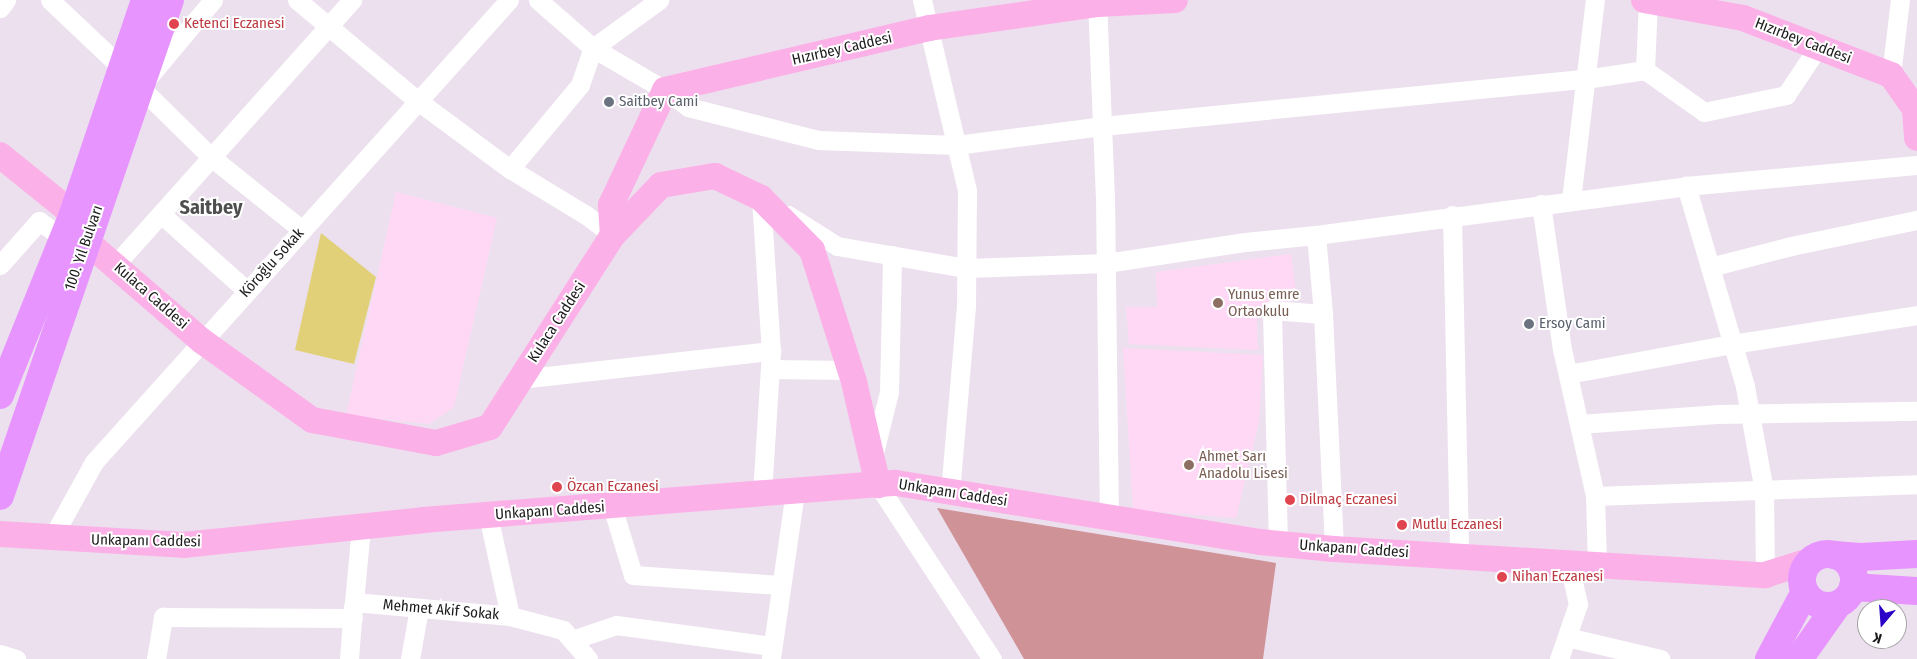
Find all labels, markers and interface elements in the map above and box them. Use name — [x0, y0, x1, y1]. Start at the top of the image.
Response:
street label: Hızırbey Caddesi — [1752, 14, 1854, 68]
place label: Ketenci Eczanesi — [184, 15, 285, 33]
marker: Ketenci Eczanesi — [168, 18, 180, 30]
street label: Hızırbey Caddesi — [790, 29, 894, 69]
place label: Saitbey Cami — [619, 93, 698, 111]
marker: Saitbey Cami — [603, 96, 615, 108]
district label: Saitbey — [180, 195, 242, 219]
street label: 100. Yıl Bulvarı — [61, 203, 107, 293]
street label: Köroğlu Sokak — [236, 225, 308, 301]
street label: Kulaca Caddesi — [110, 259, 192, 333]
street label: Kulaca Caddesi — [524, 278, 590, 366]
place label: Yunus emre Ortaokulu — [1228, 285, 1299, 320]
marker: Yunus emre Ortaokulu — [1212, 297, 1224, 309]
place label: Ersoy Cami — [1539, 315, 1605, 333]
marker: Ersoy Cami — [1523, 318, 1535, 330]
place label: Ahmet Sarı Anadolu Lisesi — [1199, 447, 1288, 482]
marker: Ahmet Sarı Anadolu Lisesi — [1183, 459, 1195, 471]
street label: Unkapanı Caddesi — [897, 476, 1009, 510]
place label: Özcan Eczanesi — [567, 478, 659, 496]
marker: Özcan Eczanesi — [551, 481, 563, 493]
place label: Dilmaç Eczanesi — [1300, 491, 1397, 509]
marker: Dilmaç Eczanesi — [1284, 494, 1296, 506]
street label: Unkapanı Caddesi — [495, 498, 605, 524]
place label: Mutlu Eczanesi — [1412, 516, 1502, 534]
marker: Mutlu Eczanesi — [1396, 519, 1408, 531]
street label: Unkapanı Caddesi — [91, 531, 201, 551]
street label: Unkapanı Caddesi — [1299, 536, 1409, 562]
place label: Nihan Eczanesi — [1512, 568, 1603, 586]
marker: Nihan Eczanesi — [1496, 571, 1508, 583]
street label: Mehmet Akif Sokak — [382, 596, 500, 624]
north arrow — [1857, 599, 1907, 649]
text: K — [1871, 628, 1884, 647]

